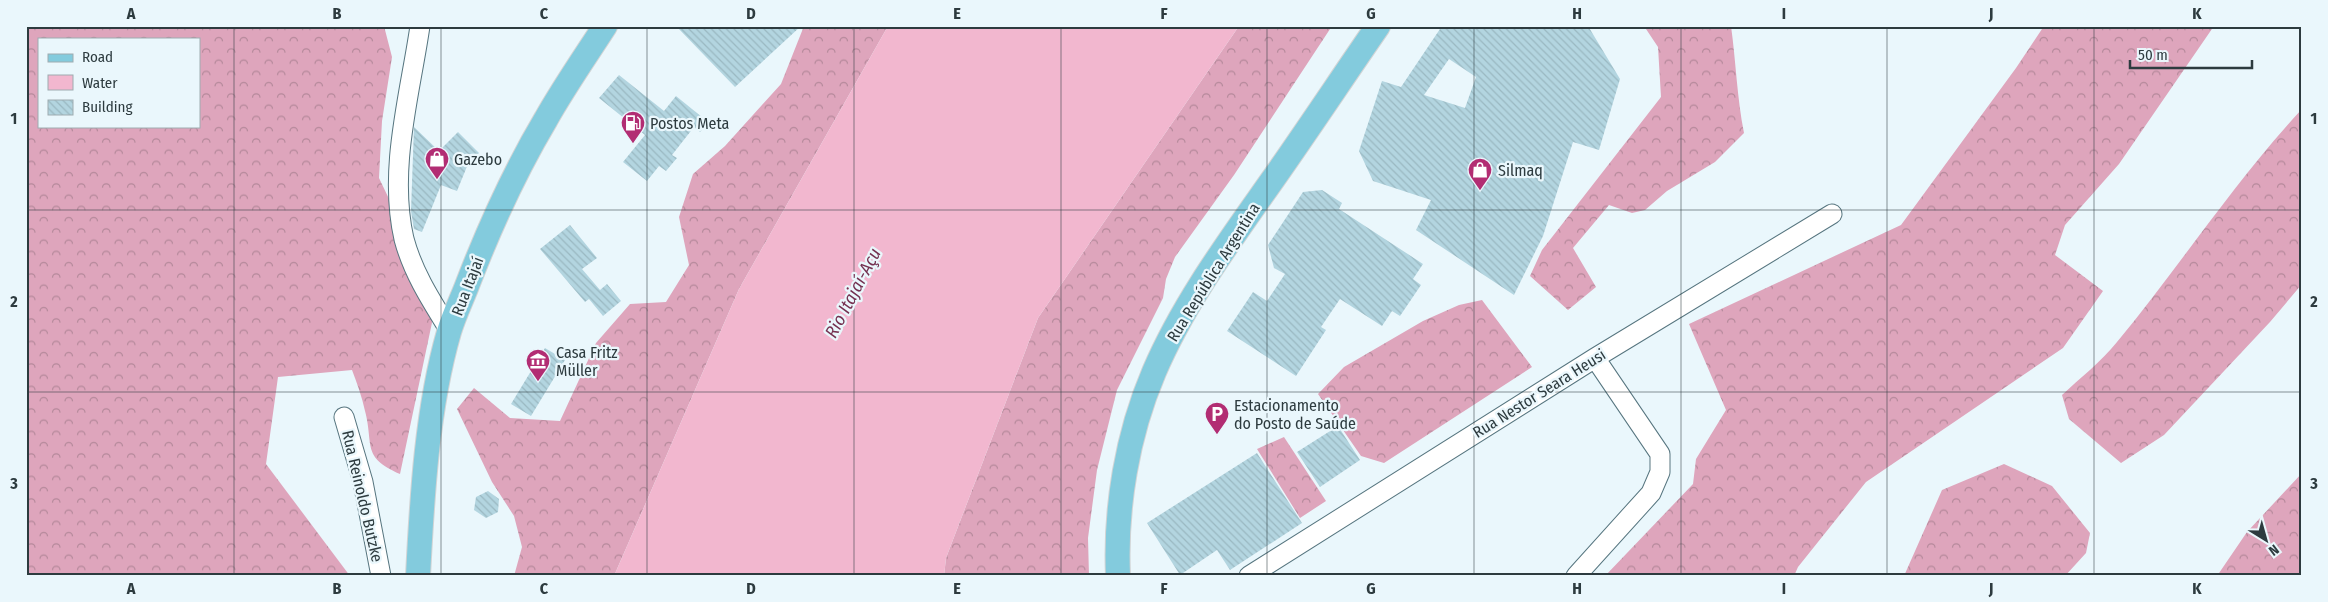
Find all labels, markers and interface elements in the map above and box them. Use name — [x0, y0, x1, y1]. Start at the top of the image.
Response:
text: A — [126, 4, 136, 23]
text: B — [333, 4, 342, 23]
text: C — [540, 4, 549, 23]
text: D — [746, 4, 756, 23]
text: E — [953, 4, 961, 23]
text: F — [1160, 4, 1168, 23]
text: G — [1366, 4, 1376, 23]
text: H — [1572, 4, 1582, 23]
text: I — [1782, 4, 1786, 23]
text: J — [1988, 4, 1993, 23]
text: K — [2192, 4, 2202, 23]
legend — [38, 38, 200, 128]
scale bar — [2130, 38, 2253, 70]
text: 50 m — [2138, 46, 2168, 64]
text: Road — [82, 48, 113, 66]
text: Water — [82, 74, 118, 92]
text: Building — [82, 98, 133, 116]
text: 1 — [11, 109, 17, 128]
text: 1 — [2311, 109, 2317, 128]
fuel station icon: Postos Meta — [620, 110, 646, 144]
place label: Postos Meta — [650, 114, 730, 133]
shop icon: Gazebo — [424, 146, 450, 180]
place label: Gazebo — [454, 150, 502, 169]
shop icon: Silmaq — [1467, 157, 1493, 191]
place label: Silmaq — [1498, 161, 1543, 180]
street label: Rua República Argentina — [1163, 199, 1264, 345]
water label: Rio Itajaí-Açu — [820, 244, 886, 342]
street label: Rua Itajaí — [448, 254, 487, 318]
text: 2 — [9, 292, 18, 311]
text: 2 — [2309, 292, 2318, 311]
place label: Casa Fritz Müller — [556, 343, 618, 380]
street label: Rua Nestor Seara Heusi — [1469, 345, 1609, 442]
museum icon: Casa Fritz Müller — [525, 348, 551, 382]
place label: Estacionamento do Posto de Saúde — [1234, 396, 1356, 433]
parking icon: Estacionamento do Posto de Saúde — [1204, 401, 1230, 435]
street label: Rua Reinoldo Butzke — [338, 428, 387, 564]
text: 3 — [9, 474, 18, 493]
text: 3 — [2309, 474, 2318, 493]
north arrow — [2240, 514, 2290, 564]
text: N — [2265, 541, 2282, 559]
text: A — [126, 579, 136, 598]
text: B — [333, 579, 342, 598]
text: C — [540, 579, 549, 598]
text: D — [746, 579, 756, 598]
text: E — [953, 579, 961, 598]
text: F — [1160, 579, 1168, 598]
text: G — [1366, 579, 1376, 598]
text: H — [1572, 579, 1582, 598]
text: I — [1782, 579, 1786, 598]
text: J — [1988, 579, 1993, 598]
text: K — [2192, 579, 2202, 598]

